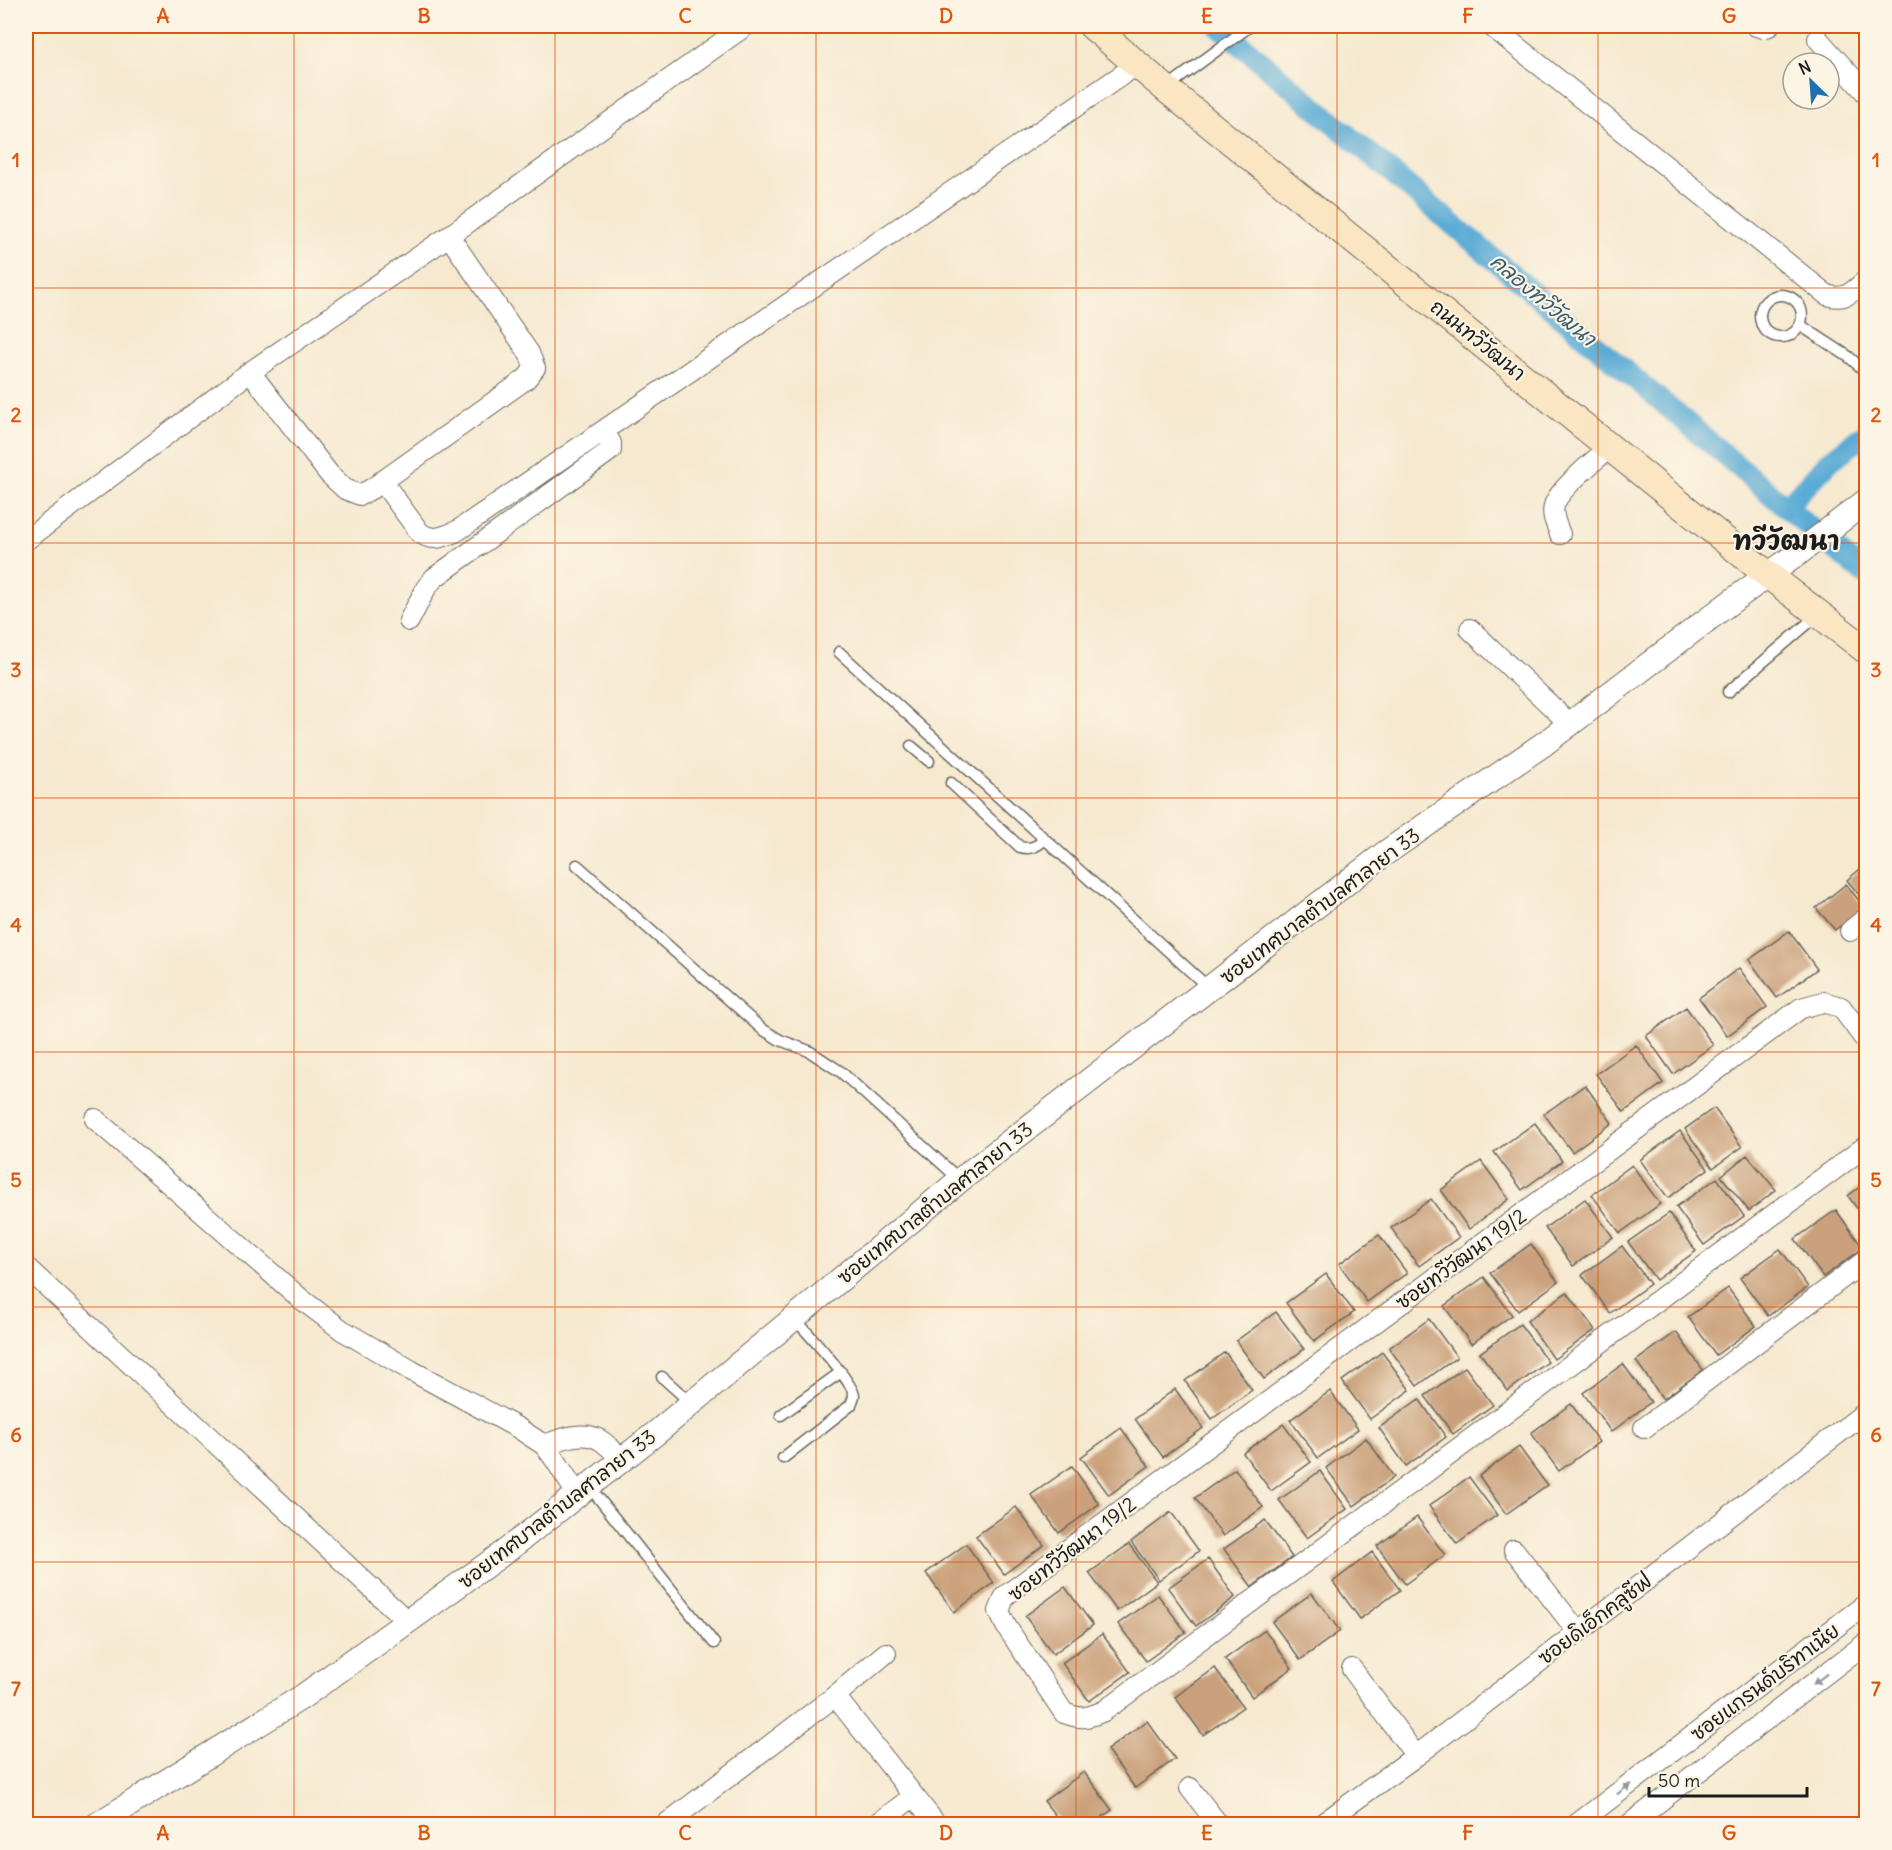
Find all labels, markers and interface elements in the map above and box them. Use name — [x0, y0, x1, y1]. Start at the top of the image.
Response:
text: A — [157, 3, 170, 28]
text: B — [417, 3, 431, 28]
text: C — [678, 3, 692, 28]
text: D — [939, 3, 953, 28]
text: E — [1201, 3, 1213, 28]
text: F — [1462, 3, 1474, 28]
text: G — [1722, 3, 1736, 28]
north arrow — [1781, 51, 1841, 111]
text: N — [1795, 56, 1814, 79]
text: 1 — [12, 147, 20, 172]
text: 1 — [1872, 147, 1880, 172]
water label: คลองทวีวัฒนา — [1485, 248, 1603, 353]
street label: ถนนทวีวัฒนา — [1426, 294, 1531, 386]
text: 2 — [11, 402, 22, 427]
text: 2 — [1871, 402, 1882, 427]
district label: ทวีวัฒนา — [1732, 524, 1840, 557]
text: 3 — [10, 657, 22, 682]
text: 3 — [1870, 657, 1882, 682]
street label: ซอยเทศบาลตำบลศาลายา 33 — [1215, 822, 1425, 989]
text: 4 — [10, 912, 22, 937]
text: 4 — [1870, 912, 1882, 937]
street label: ซอยเทศบาลตำบลศาลายา 33 — [832, 1116, 1037, 1289]
text: 5 — [10, 1167, 22, 1192]
text: 5 — [1870, 1167, 1882, 1192]
street label: ซอยทวีวัฒนา 19/2 — [1391, 1203, 1531, 1314]
text: 6 — [10, 1422, 22, 1447]
text: 6 — [1870, 1422, 1882, 1447]
street label: ซอยเทศบาลตำบลศาลายา 33 — [453, 1424, 661, 1594]
street label: ซอยทวีวัฒนา 19/2 — [1003, 1491, 1141, 1606]
street label: ซอยดิเอ็กคลูซีฟ — [1533, 1568, 1659, 1673]
street label: ซอยแกรนด์บริทาเนีย — [1685, 1617, 1844, 1746]
one-way arrow — [1812, 1673, 1828, 1685]
text: 7 — [11, 1676, 21, 1701]
text: 7 — [1871, 1676, 1881, 1701]
scale bar — [1649, 1760, 1806, 1798]
text: 50 m — [1658, 1769, 1700, 1792]
one-way arrow — [1616, 1783, 1632, 1795]
text: A — [157, 1820, 170, 1845]
text: B — [417, 1820, 431, 1845]
text: C — [678, 1820, 692, 1845]
text: D — [939, 1820, 953, 1845]
text: E — [1201, 1820, 1213, 1845]
text: F — [1462, 1820, 1474, 1845]
text: G — [1722, 1820, 1736, 1845]

